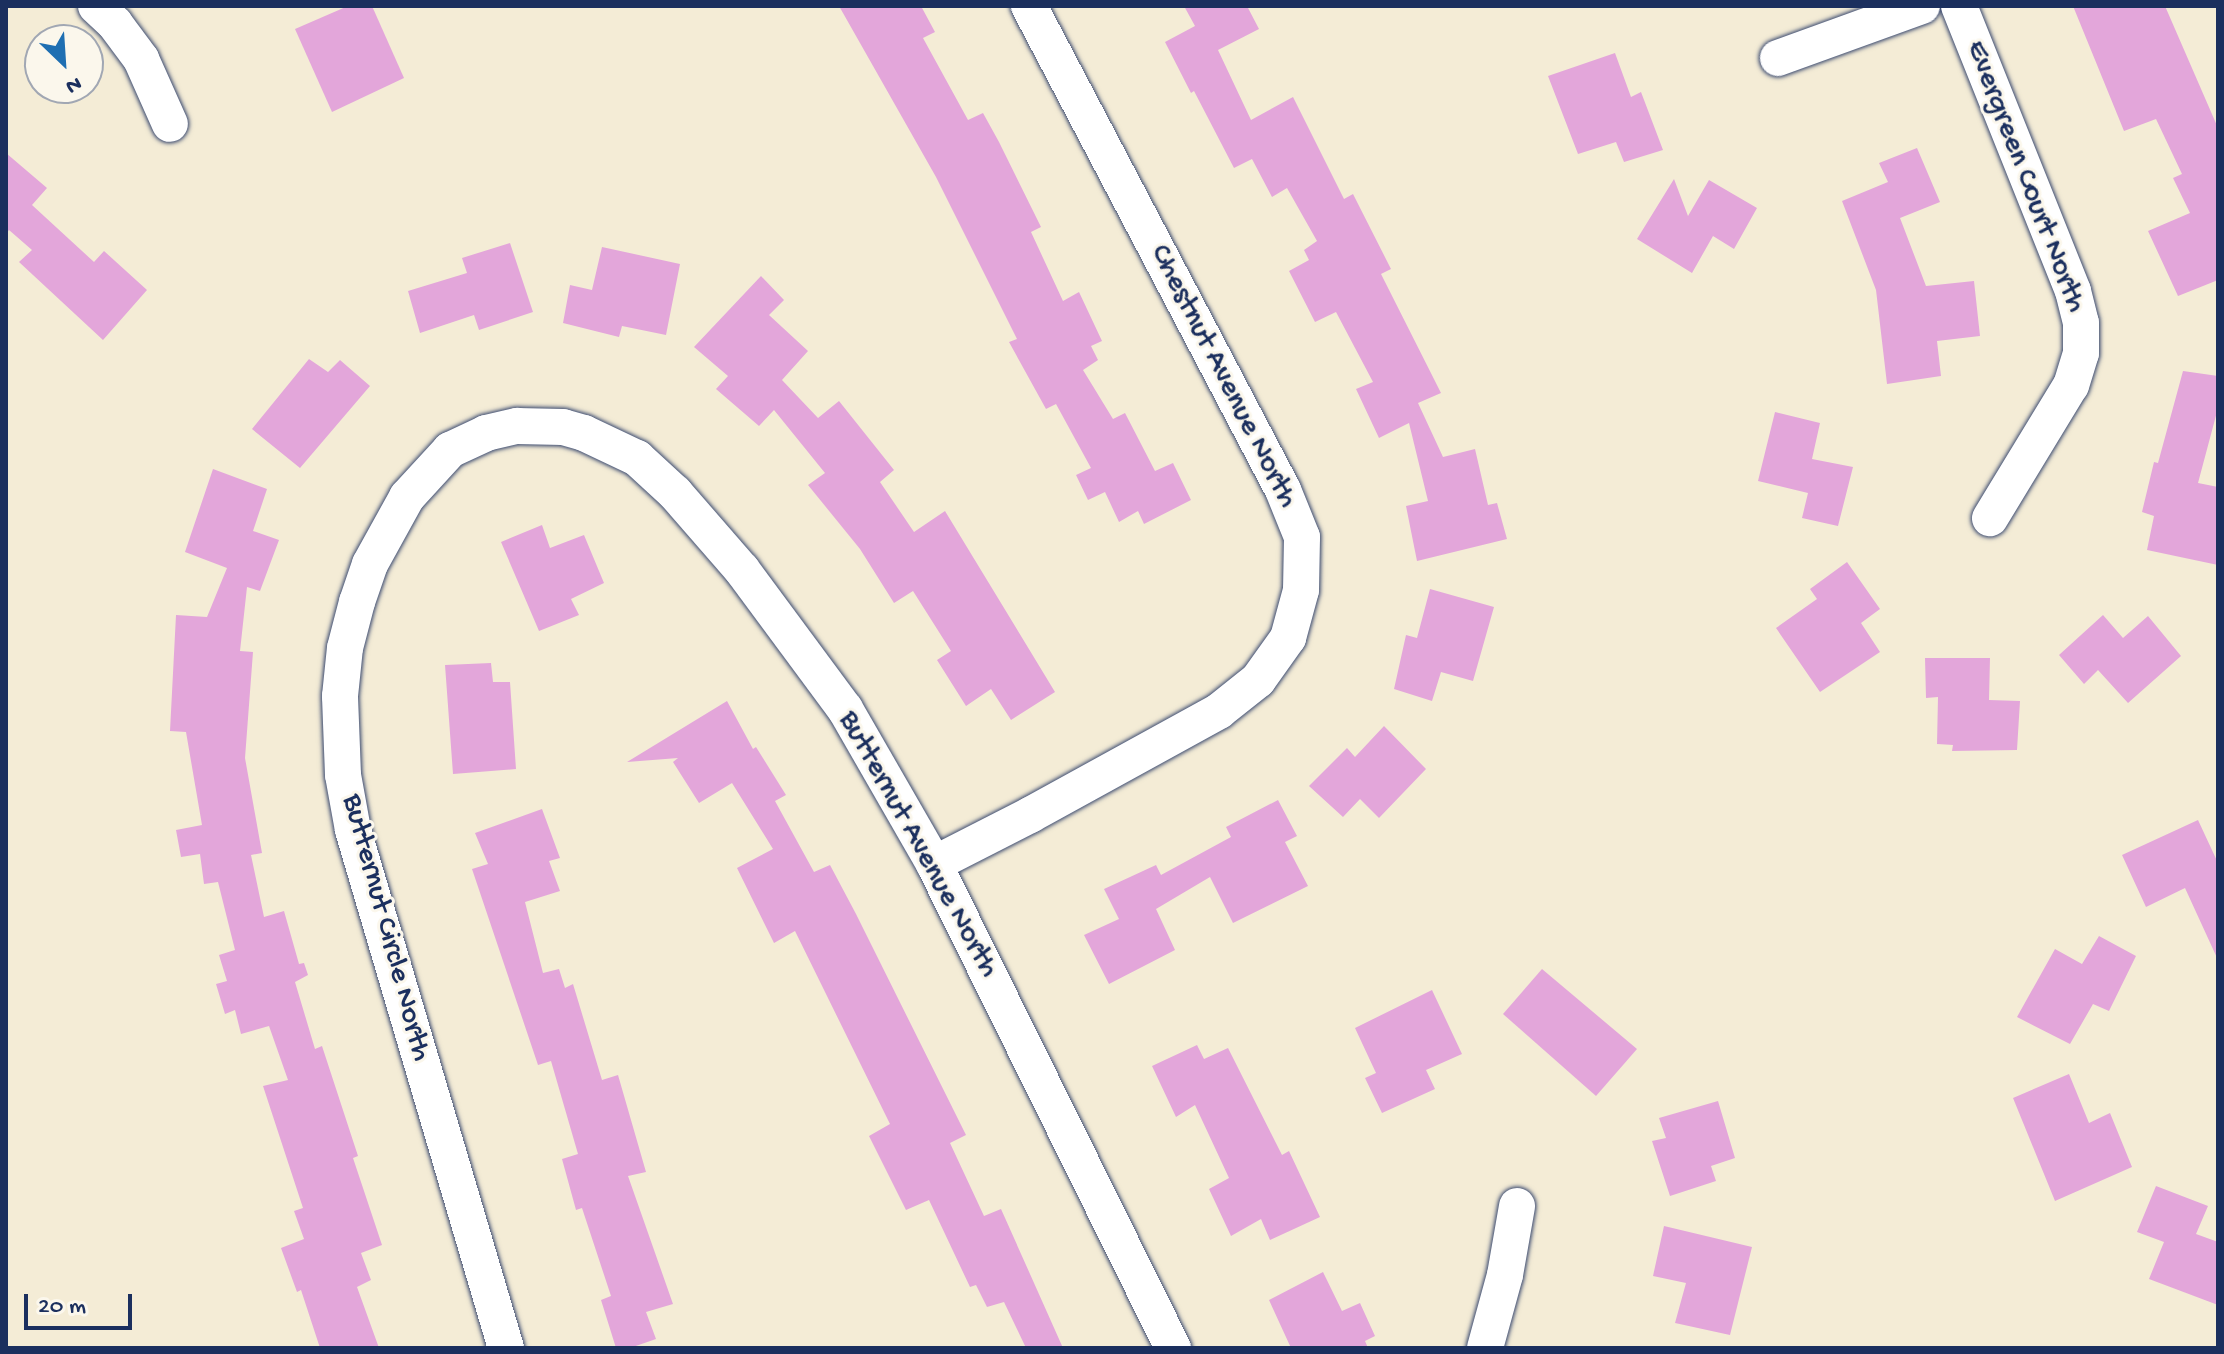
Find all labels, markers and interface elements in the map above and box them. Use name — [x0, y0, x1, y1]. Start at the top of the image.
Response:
north arrow — [24, 24, 104, 104]
street label: Evergreen Court North — [1956, 36, 2092, 318]
text: N — [61, 69, 85, 99]
street label: Chestnut Avenue North — [1140, 240, 1304, 514]
street label: Butternut Avenue North — [829, 705, 1005, 985]
street label: Butternut Circle North — [332, 791, 438, 1065]
scale bar — [28, 1278, 136, 1328]
text: 20 m — [38, 1293, 86, 1322]

